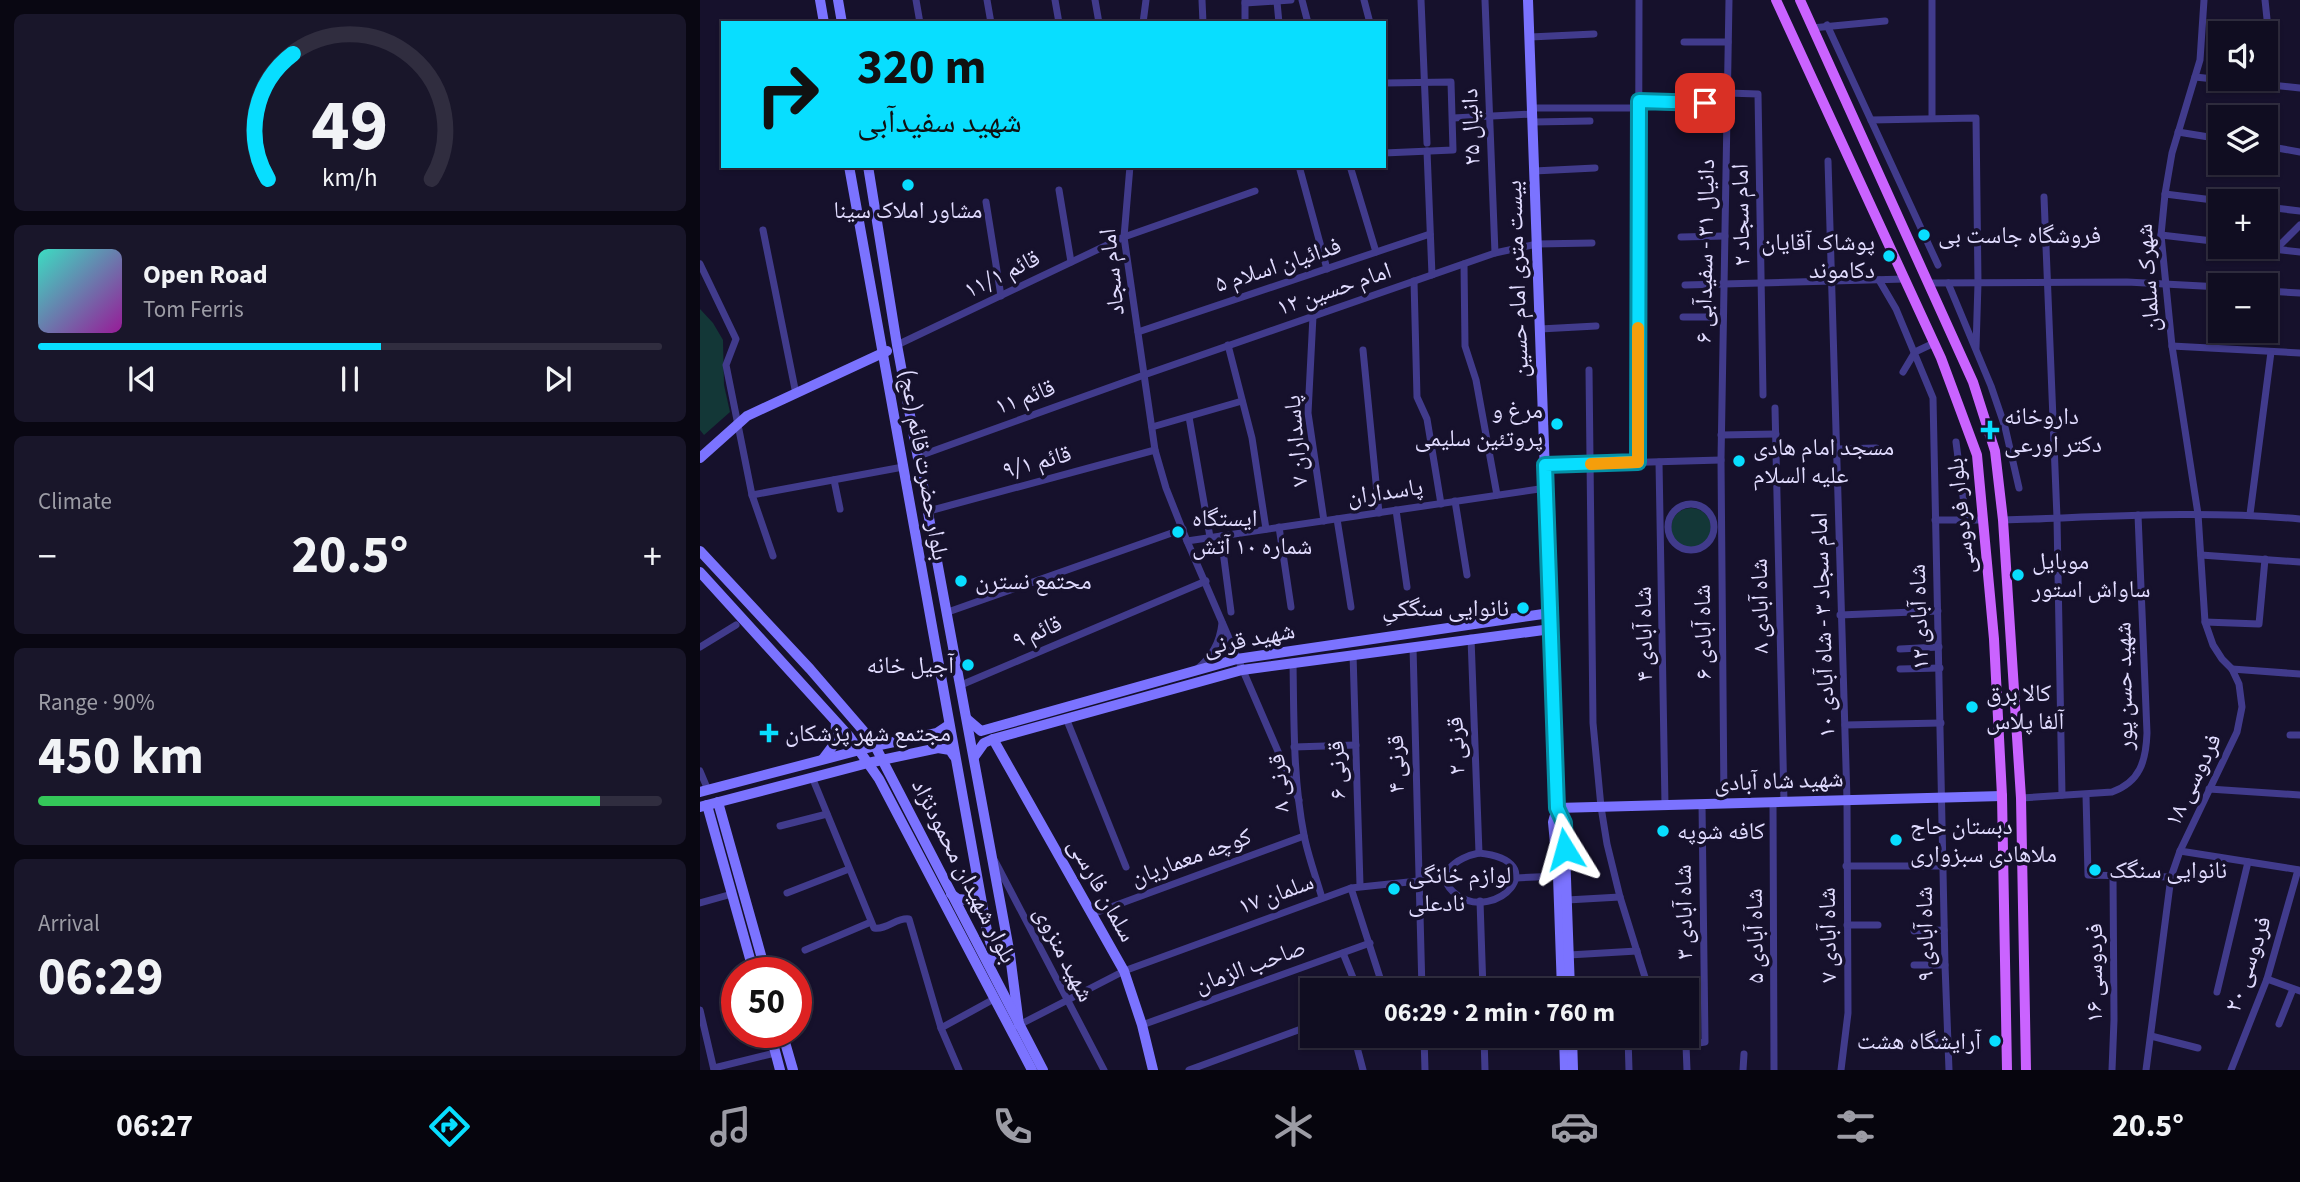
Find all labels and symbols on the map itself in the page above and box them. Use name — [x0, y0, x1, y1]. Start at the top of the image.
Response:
pin — [1675, 73, 1735, 133]
street label: دانیال ۲۵ — [1452, 88, 1490, 166]
street label: دانیال ۳۱ - سفیدآبی ۶ — [1686, 159, 1724, 343]
street label: امام سجاد ۲ — [1723, 163, 1759, 267]
marker: مشاور املاک سینا — [900, 177, 916, 193]
street label: بیست متری امام حسین — [1496, 180, 1538, 378]
place label: مشاور املاک سینا — [833, 193, 983, 228]
place label: فروشگاه جاست بی — [1938, 218, 2101, 253]
street label: شهرک سلمان — [2127, 223, 2169, 333]
place label: پوشاک آقایان دکاموند — [1761, 225, 1875, 288]
street label: امام سجاد — [1090, 227, 1134, 317]
marker: فروشگاه جاست بی — [1916, 227, 1932, 243]
street label: فدائیان اسلام ۵ — [1210, 228, 1346, 302]
street label: قائم ۱۱/۱ — [958, 241, 1046, 307]
marker: پوشاک آقایان دکاموند — [1881, 248, 1897, 264]
street label: امام حسین ۱۲ — [1272, 253, 1396, 325]
street label: بلوار حضرت قائم (عج) — [890, 367, 958, 563]
street label: قائم ۱۱ — [990, 370, 1060, 424]
place label: مرغ و پروتئین سلیمی — [1414, 393, 1543, 456]
street label: پاسداران ۷ — [1275, 394, 1317, 488]
place label: داروخانه دکتر اورعی — [2004, 399, 2102, 462]
marker: مرغ و پروتئین سلیمی — [1549, 416, 1565, 432]
marker: داروخانه دکتر اورعی — [1982, 422, 1998, 438]
place label: مسجد امام هادی علیه السلام — [1753, 430, 1894, 493]
street label: قائم ۹/۱ — [999, 436, 1075, 488]
marker: مسجد امام هادی علیه السلام — [1731, 453, 1747, 469]
street label: بلوار فردوسی — [1937, 456, 1985, 576]
street label: پاسداران — [1345, 469, 1425, 515]
place label: ایستگاه شماره ۱۰ آتش — [1192, 501, 1312, 564]
street label: امام سجاد ۳ - شاه آبادی ۱۰ — [1802, 512, 1844, 738]
marker: ایستگاه شماره ۱۰ آتش — [1170, 524, 1186, 540]
place label: موبایل ساواش استور — [2031, 544, 2151, 607]
street label: شاه آبادی ۸ — [1742, 558, 1778, 654]
street label: شاه آبادی ۱۲ — [1900, 563, 1938, 671]
place label: محتمع نسترن — [975, 564, 1092, 599]
marker: موبایل ساواش استور — [2010, 567, 2026, 583]
marker: محتمع نسترن — [953, 573, 969, 589]
street label: شاه آبادی ۶ — [1685, 584, 1721, 680]
street label: شاه آبادی ۴ — [1626, 586, 1662, 682]
place label: نانوایی سنگکیِ — [1382, 591, 1509, 626]
marker: نانوایی سنگکیِ — [1515, 600, 1531, 616]
street label: قائم ۹ — [1007, 606, 1067, 658]
street label: شهید قرنی — [1200, 613, 1298, 665]
street label: شهید حسن پور — [2105, 621, 2143, 752]
place label: آجیل خانه — [867, 648, 955, 683]
marker: آجیل خانه — [960, 657, 976, 673]
place label: کالا برق آلفا پلاس — [1986, 676, 2065, 739]
marker: کالا برق آلفا پلاس — [1964, 699, 1980, 715]
place label: مجتمع شهر پزشکان — [785, 716, 951, 751]
street label: قرنی ۲ — [1437, 716, 1475, 776]
marker: مجتمع شهر پزشکان — [759, 723, 779, 743]
street label: فردوسی ۱۸ — [2155, 728, 2231, 832]
street label: قرنی ۴ — [1378, 734, 1414, 794]
street label: قرنی ۶ — [1318, 740, 1356, 800]
street label: قرنی ۸ — [1259, 752, 1299, 814]
street label: شهید شاه آبادی — [1714, 761, 1844, 801]
street label: بلوار شهیدان محمودنژاد — [902, 773, 1026, 969]
place label: دبستان حاج ملاهادی سبزواری — [1910, 809, 2057, 872]
position arrow — [1528, 812, 1602, 886]
place label: کافه شوپه — [1677, 814, 1765, 849]
street label: کوچه معماریان — [1126, 819, 1257, 895]
marker: کافه شوپه — [1655, 823, 1671, 839]
street label: سلمان فارسی — [1059, 832, 1145, 948]
marker: دبستان حاج ملاهادی سبزواری — [1888, 832, 1904, 848]
place label: نانوایی سنگک — [2109, 853, 2227, 888]
place label: لوازم خانگی نادعلی — [1408, 858, 1511, 921]
marker: نانوایی سنگک — [2087, 862, 2103, 878]
street label: سلمان ۱۷ — [1233, 864, 1319, 924]
street label: شاه آبادی ۳ — [1666, 864, 1702, 960]
marker: لوازم خانگی نادعلی — [1386, 881, 1402, 897]
street label: شاه آبادی ۹ — [1907, 886, 1943, 982]
street label: شاه آبادی ۷ — [1810, 887, 1846, 983]
street label: شاه آبادی ۵ — [1737, 888, 1773, 984]
street label: شهید منزوی — [1025, 900, 1103, 1008]
street label: فردوسی ۲۰ — [2215, 911, 2281, 1017]
street label: فردوسی ۱۶ — [2077, 923, 2112, 1023]
street label: صاحب الزمان — [1189, 930, 1311, 1002]
speed limit sign: 50 — [721, 957, 812, 1048]
place label: آرایشگاه هشت — [1857, 1024, 1982, 1059]
marker: آرایشگاه هشت — [1987, 1033, 2003, 1049]

